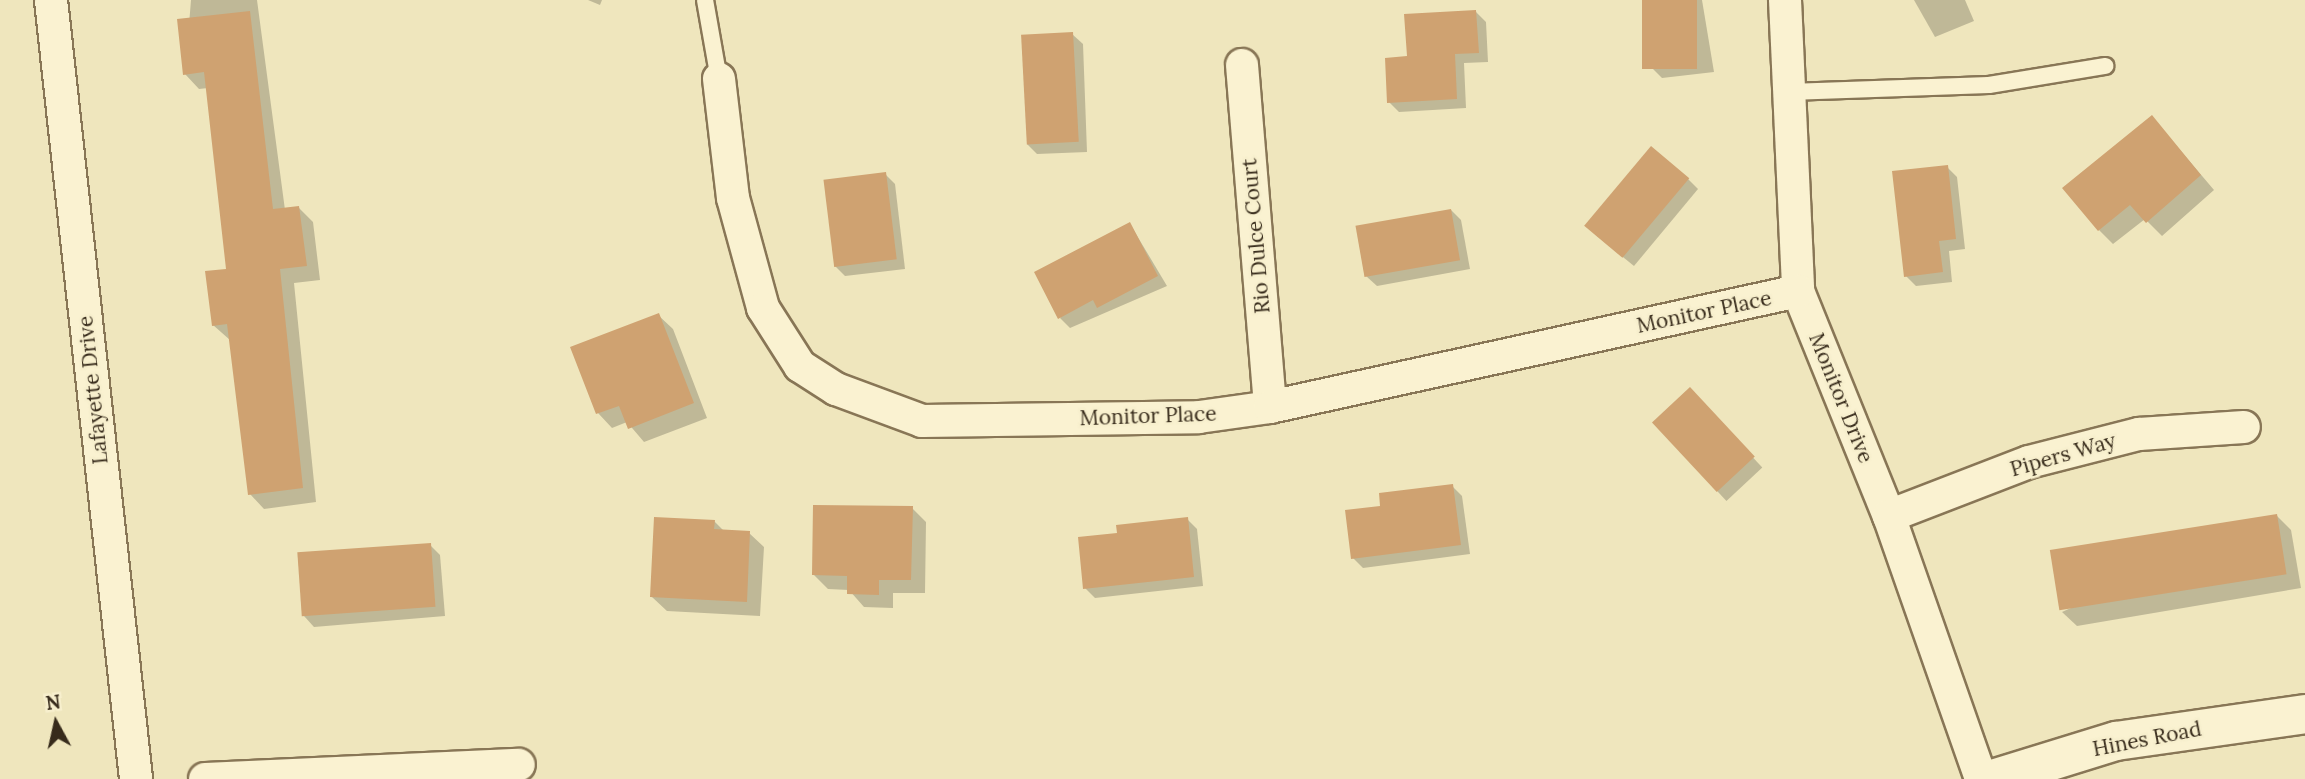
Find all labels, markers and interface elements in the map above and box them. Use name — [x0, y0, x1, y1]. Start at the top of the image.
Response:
street label: Rio Dulce Court — [1237, 157, 1275, 315]
street label: Monitor Place — [1634, 285, 1774, 339]
street label: Lafayette Drive — [73, 315, 113, 465]
street label: Monitor Drive — [1803, 329, 1879, 467]
street label: Monitor Place — [1079, 401, 1217, 431]
street label: Pipers Way — [2007, 428, 2119, 482]
north arrow — [21, 688, 91, 758]
text: N — [44, 689, 62, 715]
street label: Hines Road — [2090, 716, 2204, 762]

